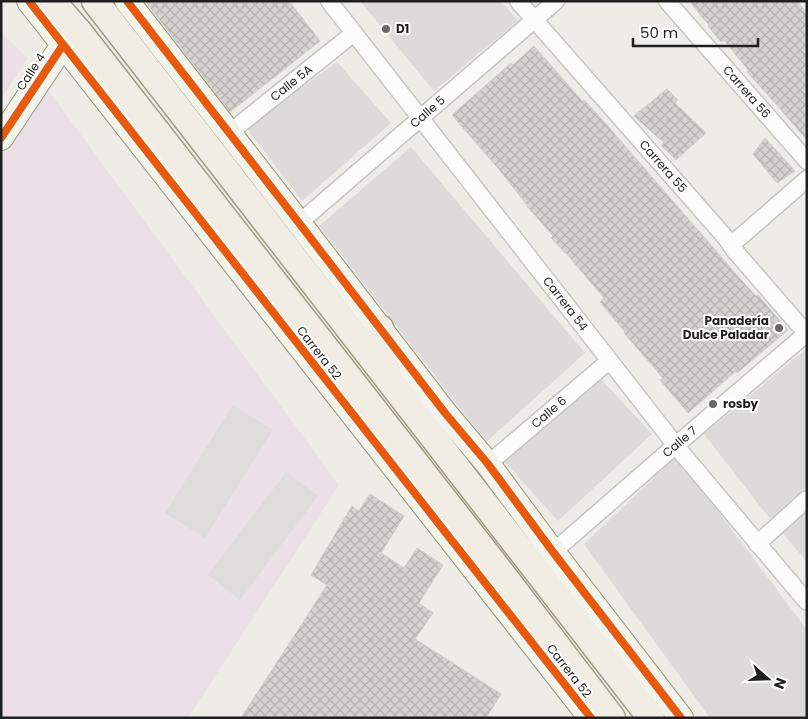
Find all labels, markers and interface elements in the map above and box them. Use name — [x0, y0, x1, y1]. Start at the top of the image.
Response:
scale bar — [633, 15, 758, 47]
place label: D1 — [396, 20, 409, 37]
text: 50 m — [640, 22, 678, 43]
marker: D1 — [380, 23, 392, 35]
street label: Calle 4 — [12, 49, 49, 94]
street label: Calle 5A — [266, 61, 316, 105]
street label: Carrera 56 — [719, 62, 775, 122]
street label: Calle 5 — [406, 91, 449, 131]
street label: Carrera 55 — [636, 136, 691, 196]
street label: Carrera 54 — [539, 273, 593, 335]
place label: Panadería Dulce Paladar — [683, 312, 769, 343]
street label: Carrera 52 — [293, 322, 346, 383]
marker: Panadería Dulce Paladar — [773, 322, 785, 334]
street label: Calle 6 — [527, 392, 570, 432]
place label: rosby — [723, 395, 759, 412]
marker: rosby — [707, 398, 719, 410]
street label: Calle 7 — [659, 422, 701, 461]
street label: Carrera 52 — [543, 640, 596, 701]
north arrow — [743, 654, 793, 704]
text: N — [769, 675, 791, 692]

